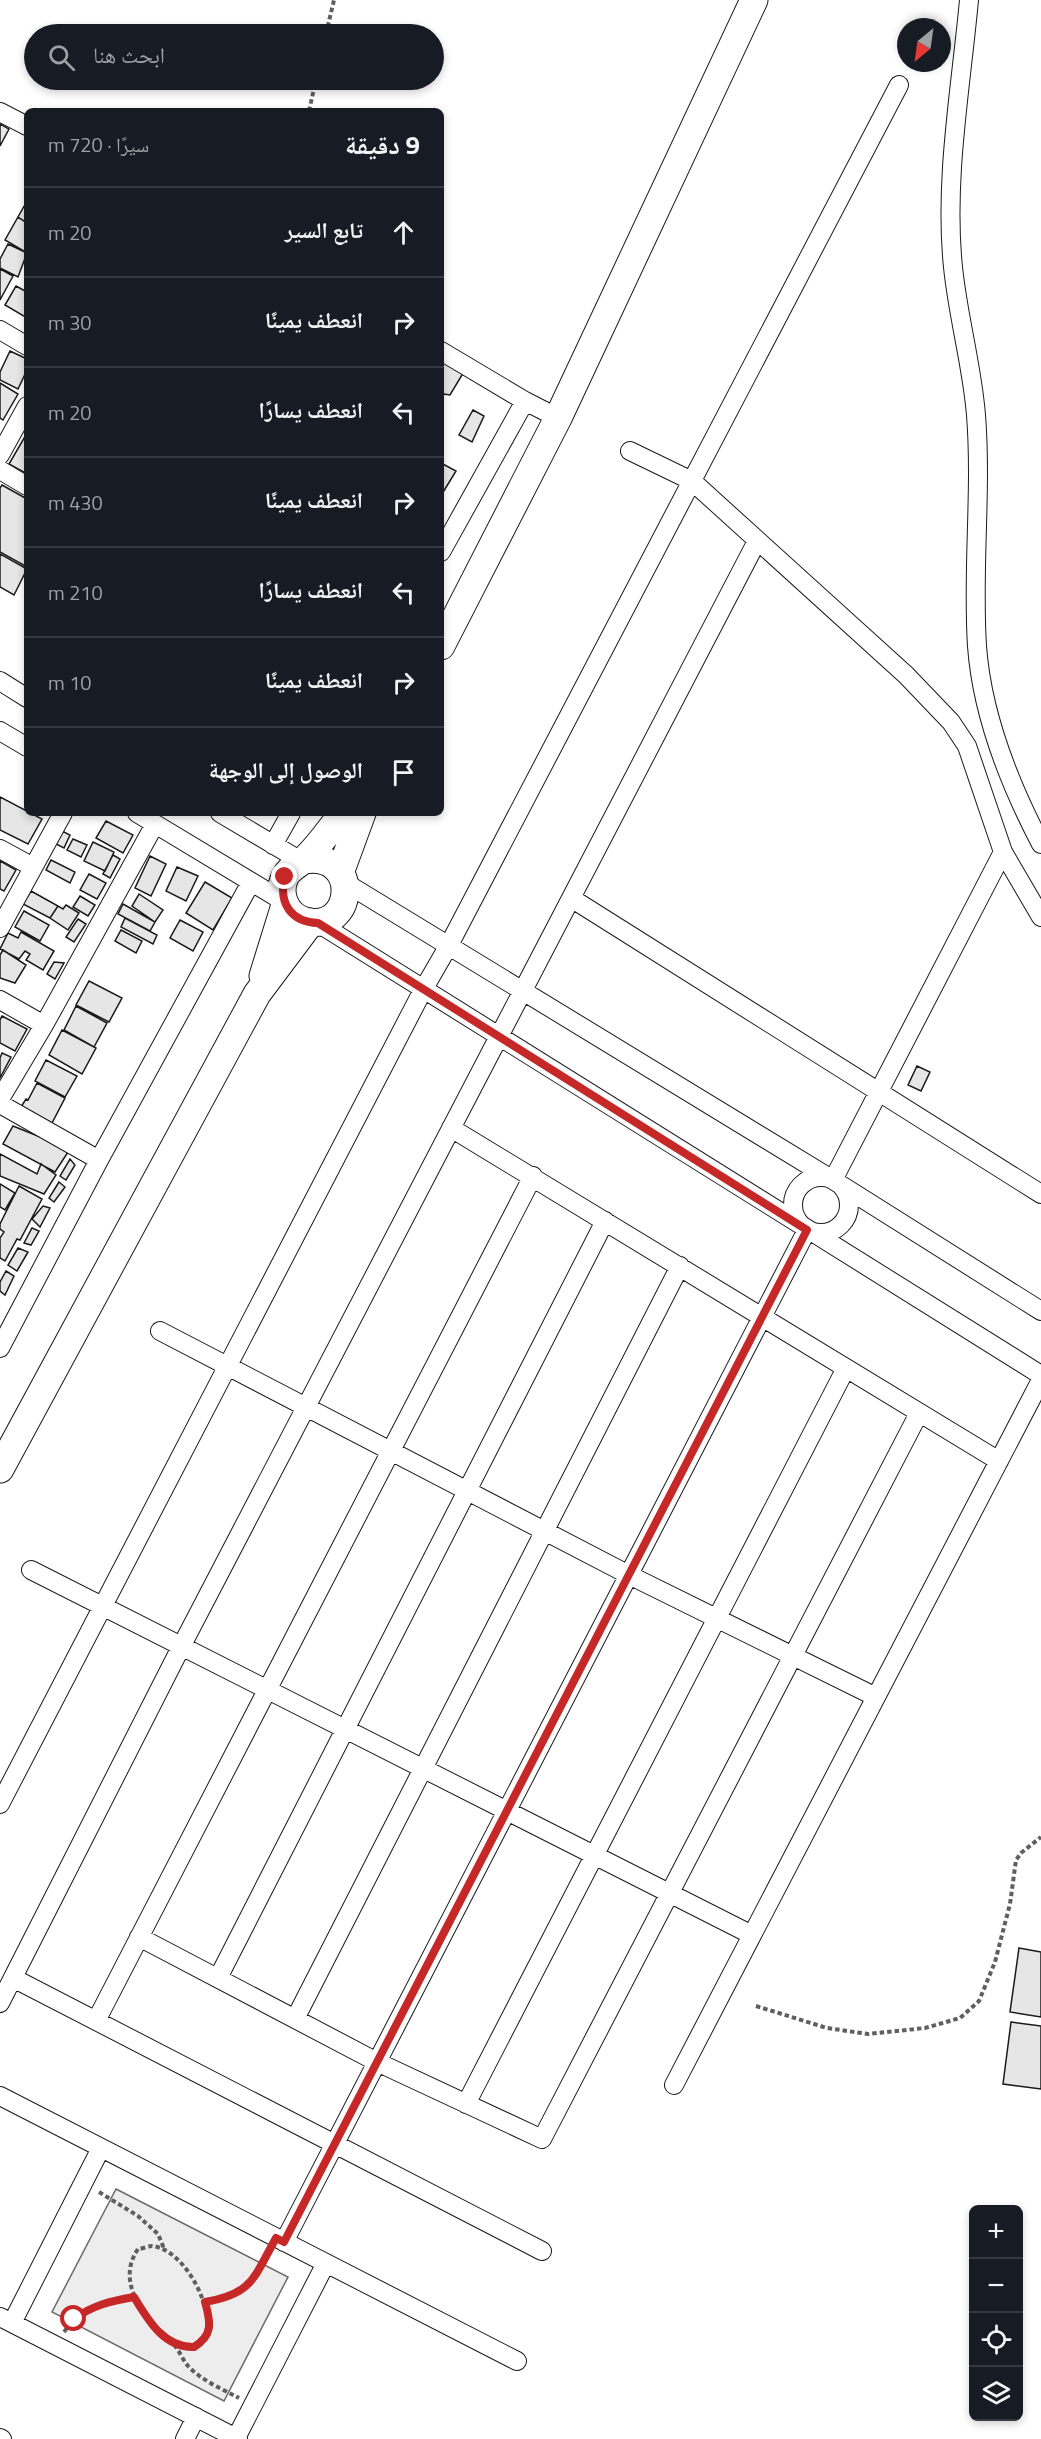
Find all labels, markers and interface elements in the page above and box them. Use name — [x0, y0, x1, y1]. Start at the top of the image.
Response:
north arrow — [897, 18, 951, 72]
search box — [24, 24, 444, 90]
text: ابحث هنا — [93, 38, 165, 72]
icon: search — [45, 41, 78, 74]
text: 9 دقيقة — [345, 125, 420, 164]
text: سيرًا · 720 m — [48, 129, 149, 160]
text: تابع السير — [285, 213, 363, 247]
icon: ahead — [387, 216, 420, 249]
text: 20 m — [48, 217, 92, 248]
text: انعطف يمينًا — [265, 303, 363, 337]
icon: right — [387, 306, 420, 339]
text: 30 m — [48, 307, 92, 338]
text: انعطف يسارًا — [258, 393, 363, 427]
icon: left — [387, 396, 420, 429]
text: 20 m — [48, 397, 92, 428]
text: انعطف يمينًا — [265, 483, 363, 517]
icon: right — [387, 486, 420, 519]
text: 430 m — [48, 487, 103, 518]
text: انعطف يسارًا — [258, 573, 363, 607]
icon: left — [387, 576, 420, 609]
text: 210 m — [48, 577, 103, 608]
text: انعطف يمينًا — [265, 663, 363, 697]
icon: right — [387, 666, 420, 699]
text: 10 m — [48, 667, 92, 698]
text: الوصول إلى الوجهة — [209, 753, 363, 787]
icon: arrive — [387, 756, 420, 789]
route end — [271, 863, 297, 889]
map controls — [969, 2205, 1023, 2421]
button: + — [969, 2205, 1023, 2259]
button: − — [969, 2259, 1023, 2313]
route start — [60, 2305, 86, 2331]
button: locate — [969, 2313, 1023, 2367]
button: layers — [969, 2367, 1023, 2421]

